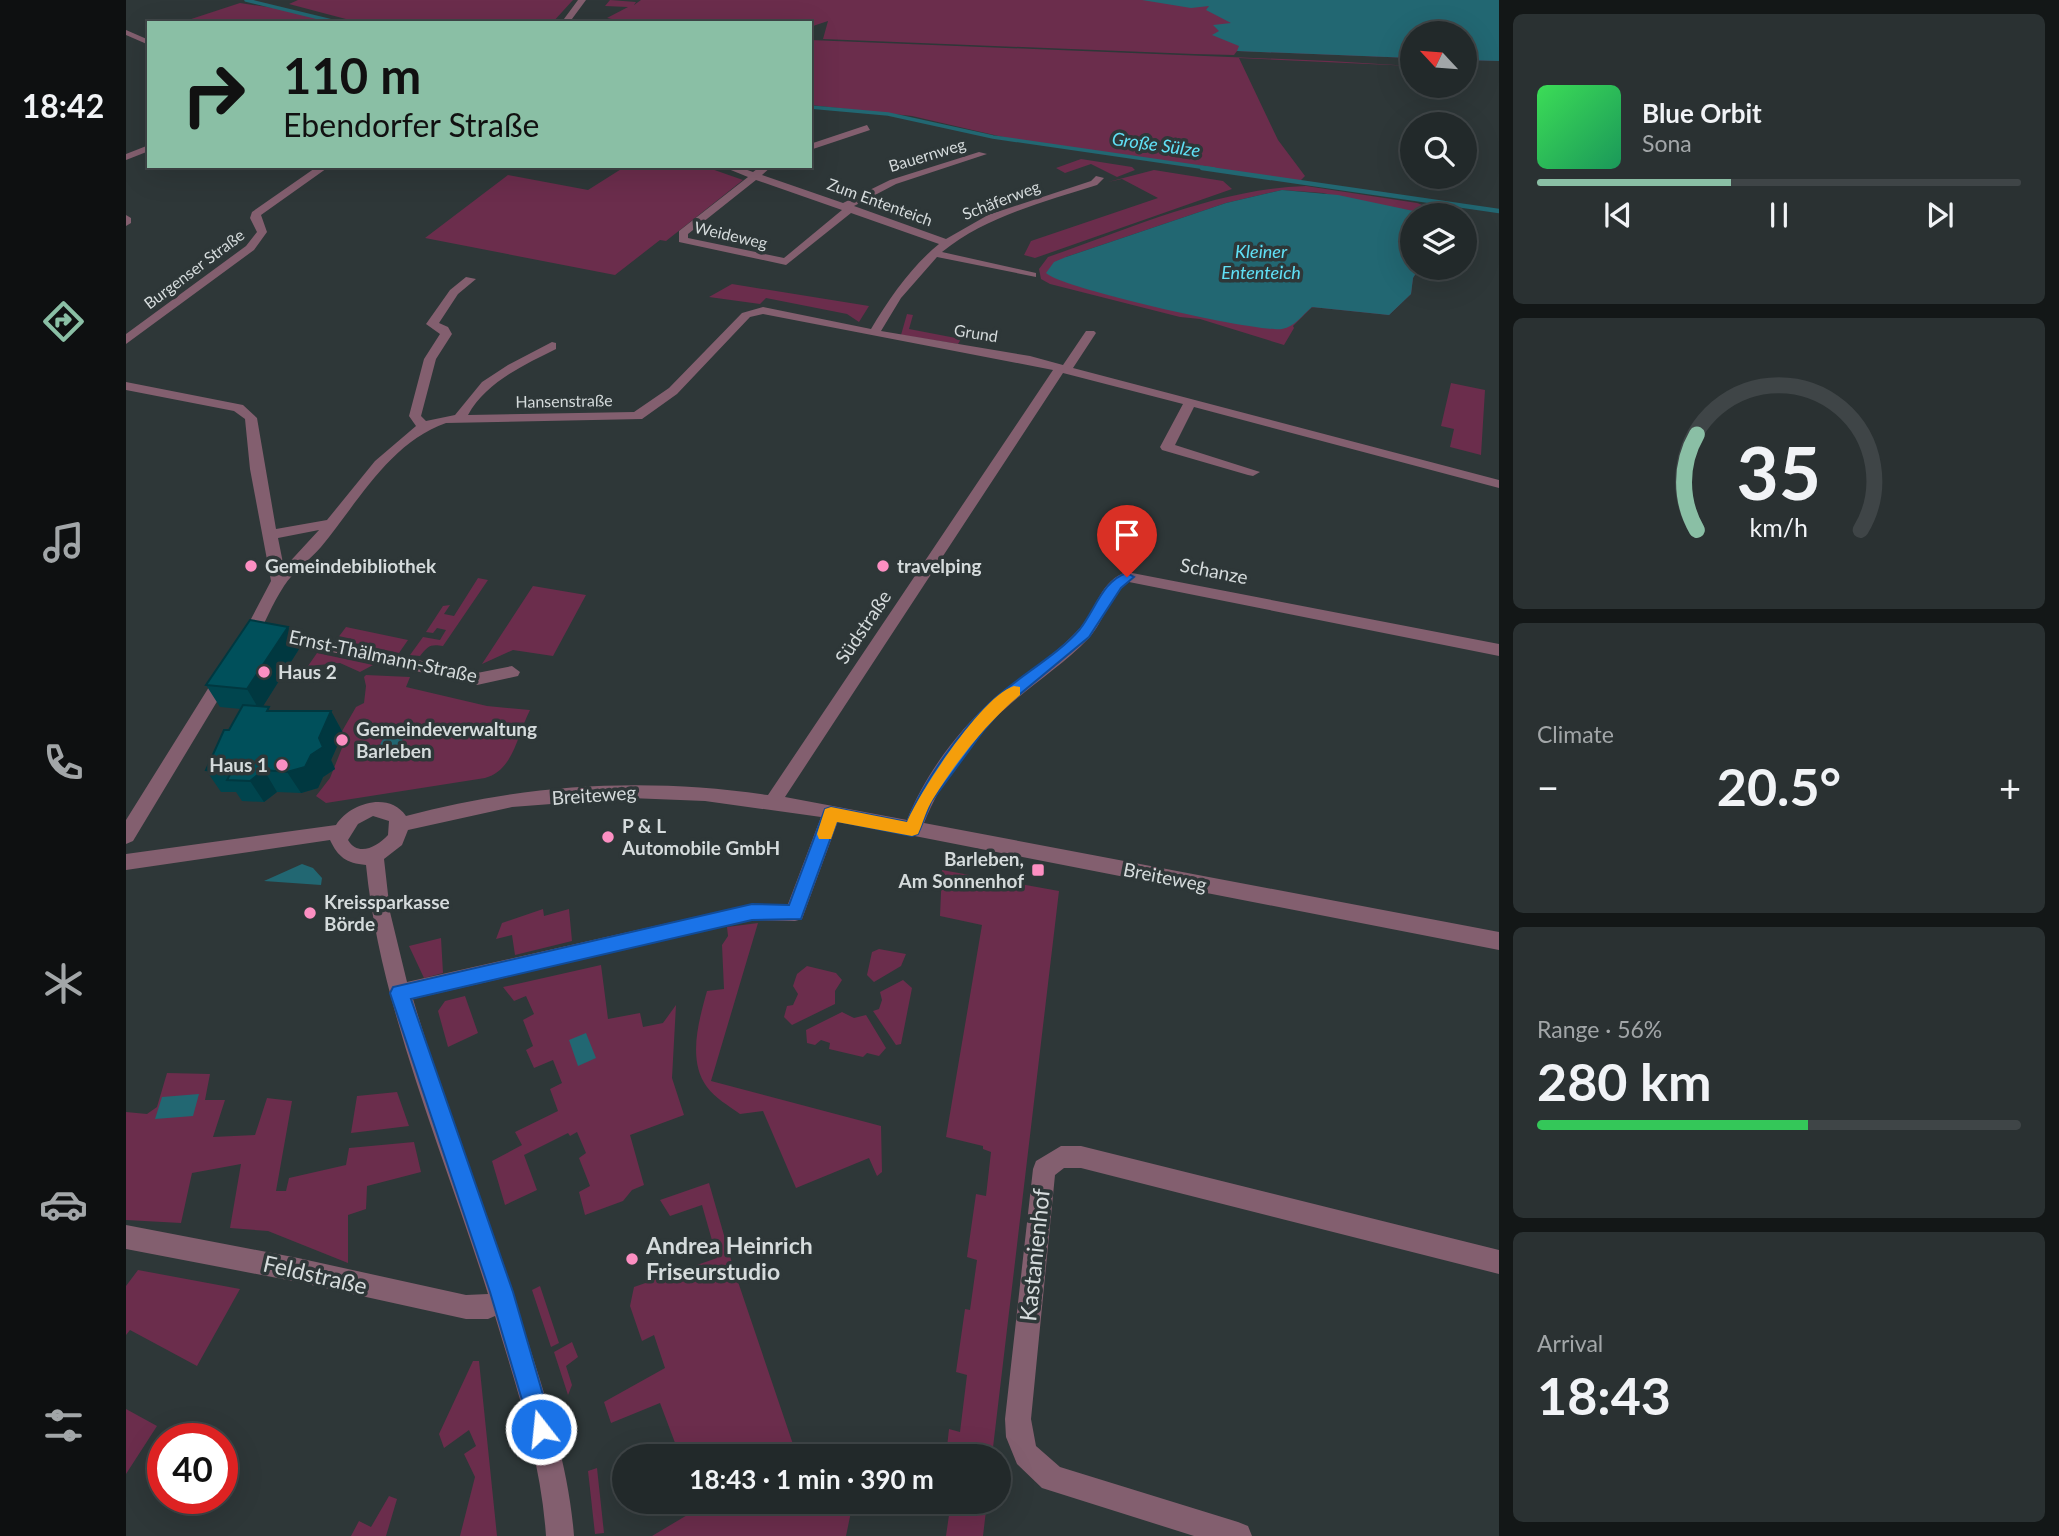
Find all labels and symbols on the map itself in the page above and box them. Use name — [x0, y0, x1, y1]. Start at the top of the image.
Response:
north arrow — [1400, 21, 1477, 98]
water label: Große Sülze — [1111, 127, 1202, 161]
street label: Bauernweg — [886, 134, 968, 175]
street label: Zum Ententeich — [825, 174, 935, 229]
street label: Schäferweg — [959, 176, 1042, 223]
street label: Weideweg — [693, 217, 770, 252]
street label: Burgenser Straße — [140, 225, 248, 313]
water label: Kleiner Ententeich — [1221, 240, 1301, 283]
street label: Grund — [953, 320, 999, 345]
street label: Hansenstraße — [515, 390, 613, 411]
pin — [1097, 505, 1157, 577]
street label: Schanze — [1178, 553, 1250, 588]
place label: Gemeindebibliothek — [265, 554, 437, 577]
place label: travelping — [897, 554, 981, 577]
marker: Gemeindebibliothek — [243, 558, 259, 574]
marker: travelping — [875, 558, 891, 574]
street label: Südstraße — [830, 586, 896, 668]
street label: Ernst-Thälmann-Straße — [287, 624, 479, 687]
place label: Haus 2 — [278, 660, 337, 683]
marker: Haus 2 — [256, 664, 272, 680]
place label: Gemeindeverwaltung Barleben — [356, 717, 537, 762]
marker: Gemeindeverwaltung Barleben — [334, 732, 350, 748]
place label: Haus 1 — [209, 753, 268, 776]
marker: Haus 1 — [274, 757, 290, 773]
street label: Breiteweg — [551, 780, 637, 809]
place label: P & L Automobile GmbH — [621, 814, 780, 859]
marker: P & L Automobile GmbH — [600, 829, 616, 845]
place label: Barleben, Am Sonnenhof — [897, 847, 1024, 892]
street label: Breiteweg — [1121, 857, 1209, 896]
marker: Barleben, Am Sonnenhof — [1030, 862, 1046, 878]
place label: Kreissparkasse Börde — [324, 890, 450, 935]
marker: Kreissparkasse Börde — [302, 905, 318, 921]
street label: Kastanienhof — [1013, 1187, 1055, 1323]
place label: Andrea Heinrich Friseurstudio — [645, 1231, 813, 1285]
street label: Feldstraße — [261, 1248, 370, 1300]
marker: Andrea Heinrich Friseurstudio — [624, 1251, 640, 1267]
position arrow — [504, 1392, 578, 1466]
speed limit sign: 40 — [147, 1423, 238, 1514]

